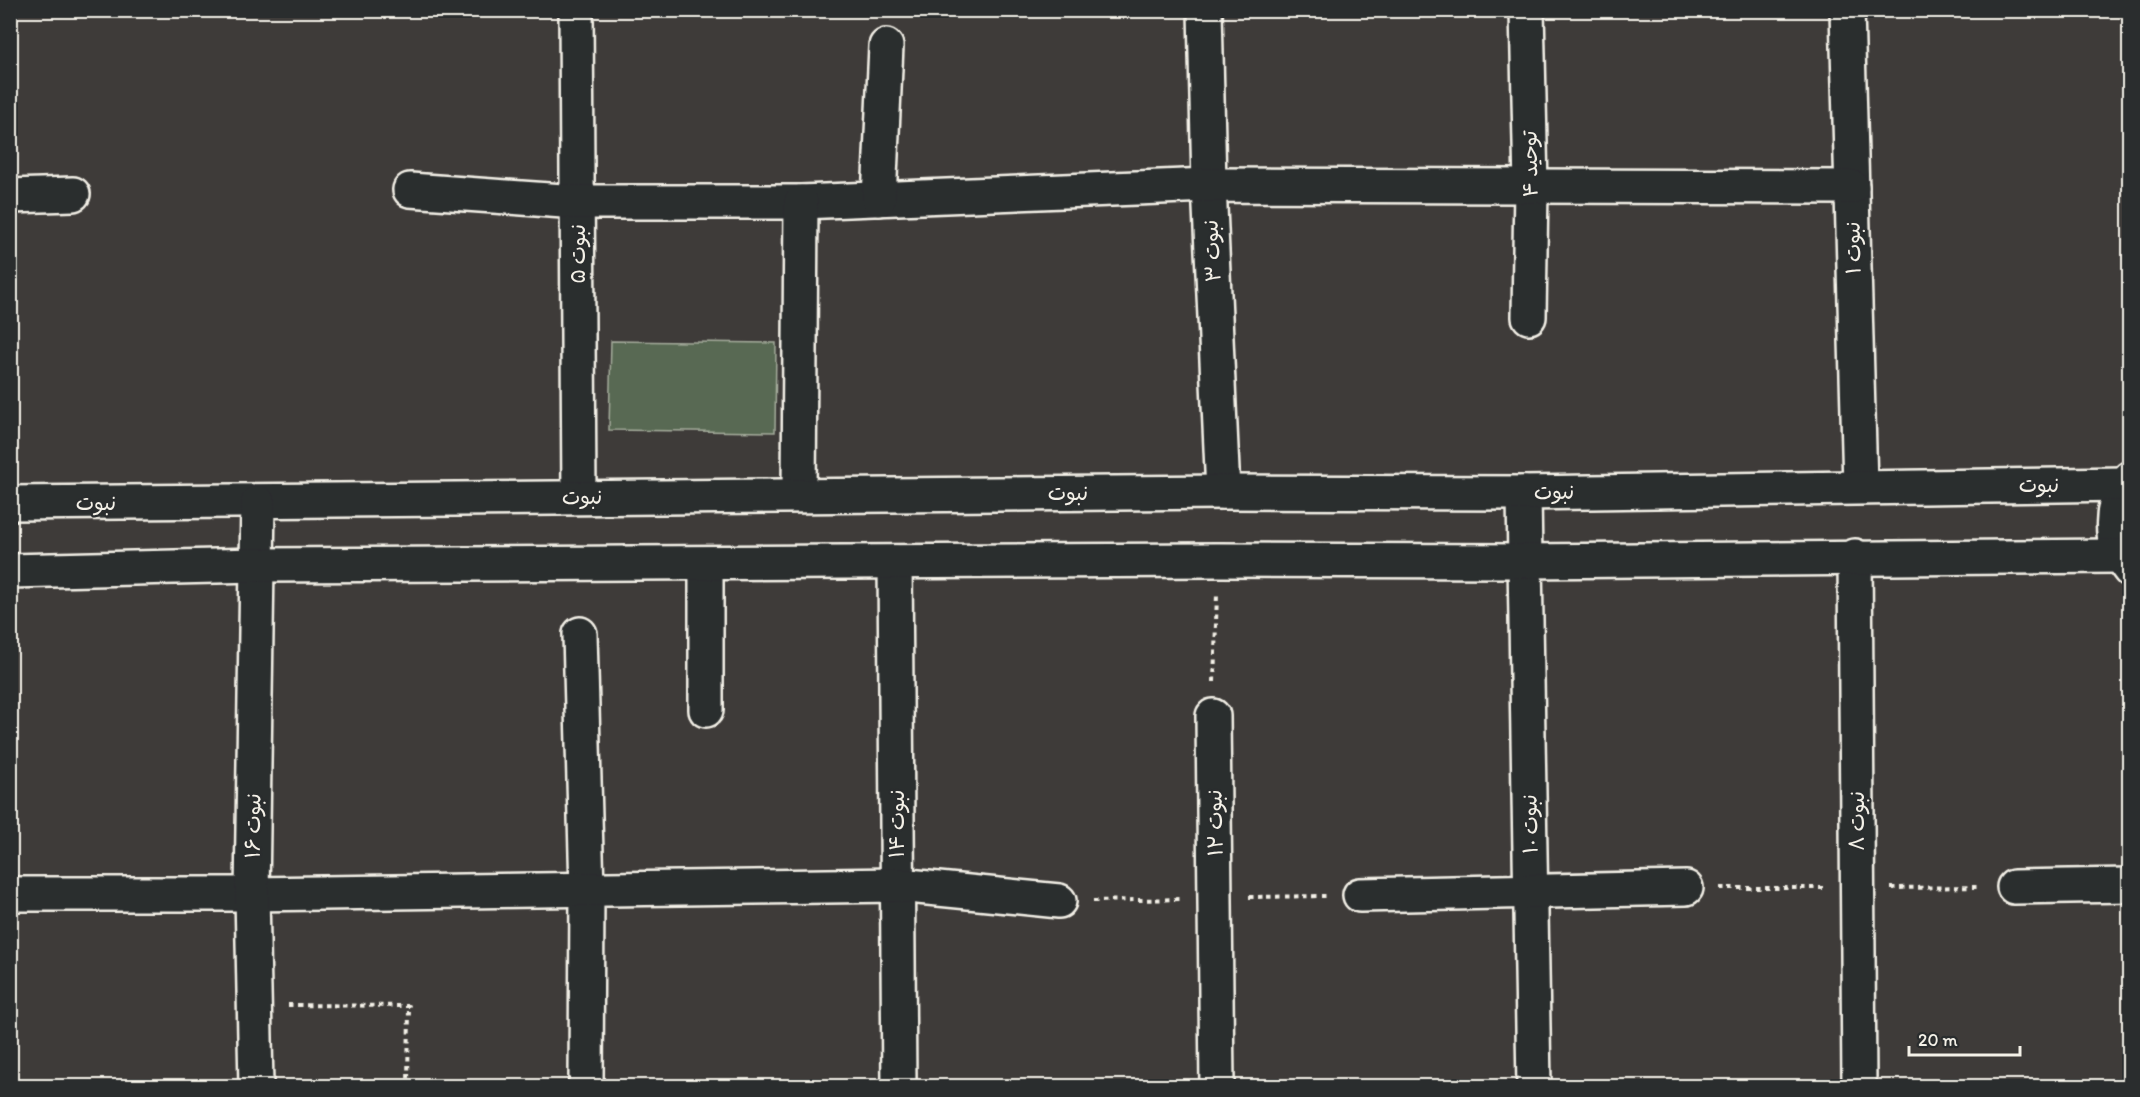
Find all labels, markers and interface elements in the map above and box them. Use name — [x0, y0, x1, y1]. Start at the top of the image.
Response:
street label: توحید ۴ — [1516, 129, 1544, 198]
street label: نبوت ۳ — [1197, 219, 1227, 283]
street label: نبوت ۱ — [1840, 221, 1866, 275]
street label: نبوت ۵ — [565, 224, 591, 284]
street label: نبوت — [2019, 472, 2059, 498]
street label: نبوت — [1534, 479, 1574, 505]
street label: نبوت — [1048, 480, 1088, 506]
street label: نبوت — [562, 484, 602, 510]
street label: نبوت — [76, 490, 116, 516]
street label: نبوت ۱۲ — [1201, 789, 1229, 857]
street label: نبوت ۱۴ — [884, 790, 910, 858]
street label: نبوت ۸ — [1844, 791, 1870, 851]
street label: نبوت ۱۶ — [239, 793, 267, 859]
street label: نبوت ۱۰ — [1516, 794, 1544, 854]
scale bar — [1909, 1019, 2020, 1057]
text: 20 m — [1918, 1029, 1958, 1051]

